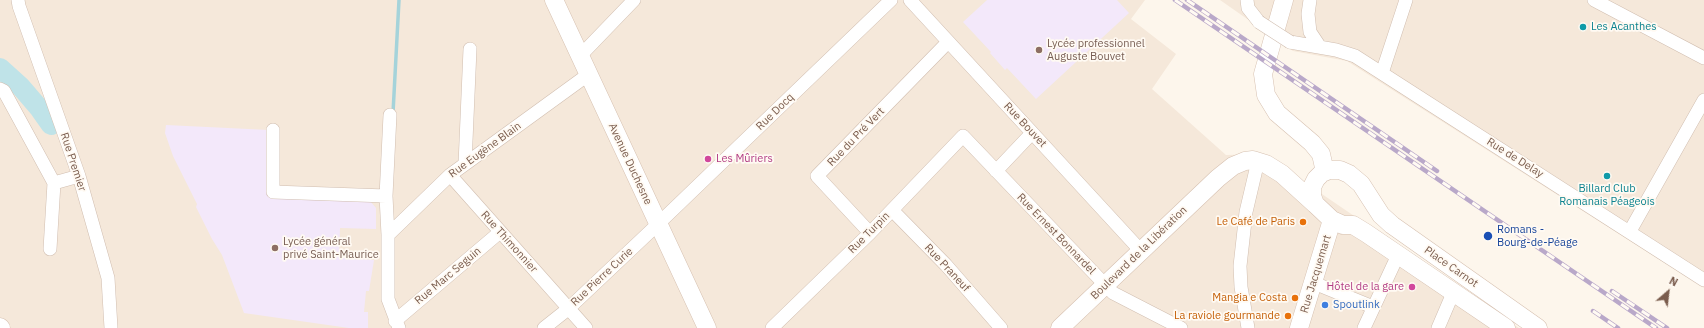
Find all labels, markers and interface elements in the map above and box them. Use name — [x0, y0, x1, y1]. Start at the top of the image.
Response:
place label: Les Acanthes — [1591, 20, 1657, 34]
marker: Les Acanthes — [1578, 22, 1588, 32]
place label: Lycée professionnel Auguste Bouvet — [1047, 37, 1145, 63]
marker: Lycée professionnel Auguste Bouvet — [1034, 45, 1044, 55]
street label: Rue Docq — [753, 91, 797, 133]
street label: Rue Bouvet — [1001, 100, 1049, 150]
street label: Rue du Pré Vert — [825, 105, 887, 169]
street label: Rue Eugène Blain — [446, 119, 524, 181]
street label: Avenue Duchesne — [605, 121, 655, 207]
street label: Rue Premier — [57, 131, 89, 193]
street label: Rue de Delay — [1484, 135, 1546, 181]
place label: Les Mûriers — [716, 152, 773, 166]
marker: Les Mûriers — [703, 154, 713, 164]
marker: Billard Club Romanais Péageois — [1602, 171, 1612, 181]
place label: Billard Club Romanais Péageois — [1559, 182, 1655, 208]
street label: Rue Ernest Bonnardel — [1014, 191, 1098, 277]
street label: Boulevard de la Libération — [1088, 204, 1190, 302]
street label: Rue Thimonnier — [478, 208, 540, 276]
street label: Rue Turpin — [845, 209, 893, 257]
place label: Le Café de Paris — [1217, 215, 1295, 229]
marker: Le Café de Paris — [1298, 217, 1308, 227]
place label: Romans - Bourg-de-Péage — [1497, 223, 1578, 249]
marker: Romans - Bourg-de-Péage — [1482, 230, 1494, 242]
street label: Rue Jacquemart — [1298, 233, 1334, 315]
place label: Lycée général privé Saint-Maurice — [283, 235, 379, 261]
street label: Rue Praneuf — [922, 241, 972, 295]
marker: Lycée général privé Saint-Maurice — [270, 243, 280, 253]
street label: Rue Marc Seguin — [412, 244, 484, 308]
street label: Place Carnot — [1422, 244, 1480, 290]
street label: Rue Pierre Curie — [568, 245, 636, 309]
north arrow — [1648, 272, 1688, 312]
text: N — [1667, 273, 1680, 289]
place label: Hôtel de la gare — [1326, 280, 1404, 294]
marker: Hôtel de la gare — [1407, 282, 1417, 292]
place label: Mangia e Costa — [1212, 291, 1287, 305]
marker: Mangia e Costa — [1290, 293, 1300, 303]
place label: Spoutlink — [1333, 298, 1380, 312]
marker: Spoutlink — [1320, 300, 1330, 310]
place label: La raviole gourmande — [1174, 309, 1280, 323]
marker: La raviole gourmande — [1283, 311, 1293, 321]

